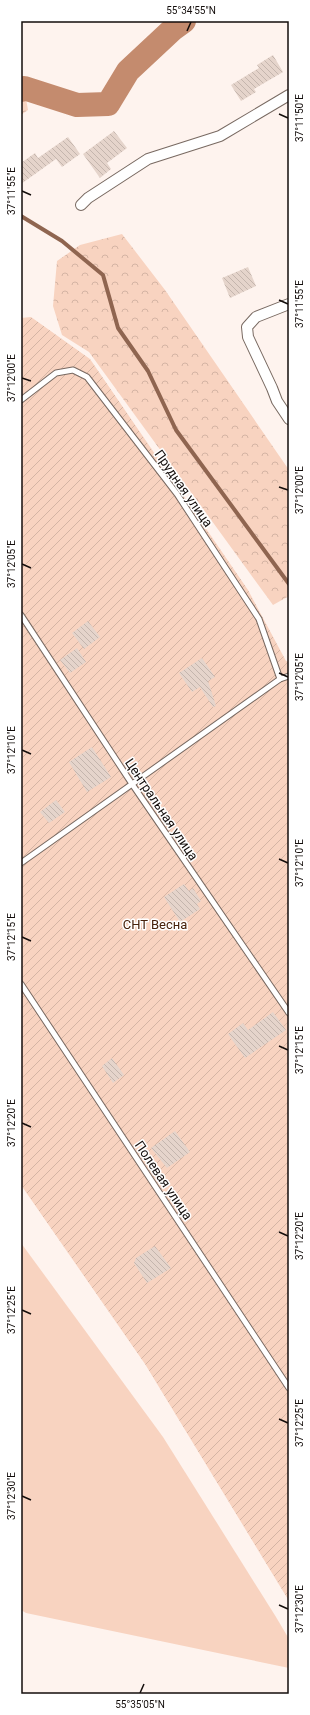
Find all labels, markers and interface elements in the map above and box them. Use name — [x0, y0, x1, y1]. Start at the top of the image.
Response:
text: 55°34'55"N — [166, 5, 216, 16]
text: 37°11'50"E — [294, 94, 305, 142]
text: 37°11'55"E — [6, 167, 17, 215]
text: 37°11'55"E — [294, 280, 305, 328]
text: 37°12'00"E — [6, 354, 17, 402]
street label: Прудная улица — [151, 447, 216, 530]
text: 37°12'00"E — [294, 466, 305, 514]
text: 37°12'05"E — [6, 540, 17, 588]
text: 37°12'05"E — [294, 653, 305, 701]
text: 37°12'10"E — [6, 726, 17, 774]
street label: Центральная улица — [122, 755, 201, 863]
text: 37°12'10"E — [294, 839, 305, 887]
text: 37°12'15"E — [6, 913, 17, 961]
park label: СНТ Весна — [123, 917, 187, 932]
text: 37°12'15"E — [294, 1026, 305, 1074]
text: 37°12'20"E — [6, 1099, 17, 1147]
street label: Полевая улица — [132, 1138, 195, 1222]
text: 37°12'20"E — [294, 1212, 305, 1260]
text: 37°12'25"E — [6, 1286, 17, 1334]
text: 37°12'25"E — [294, 1399, 305, 1447]
text: 37°12'30"E — [6, 1472, 17, 1520]
text: 37°12'30"E — [294, 1585, 305, 1633]
text: 55°35'05"N — [115, 1699, 165, 1710]

